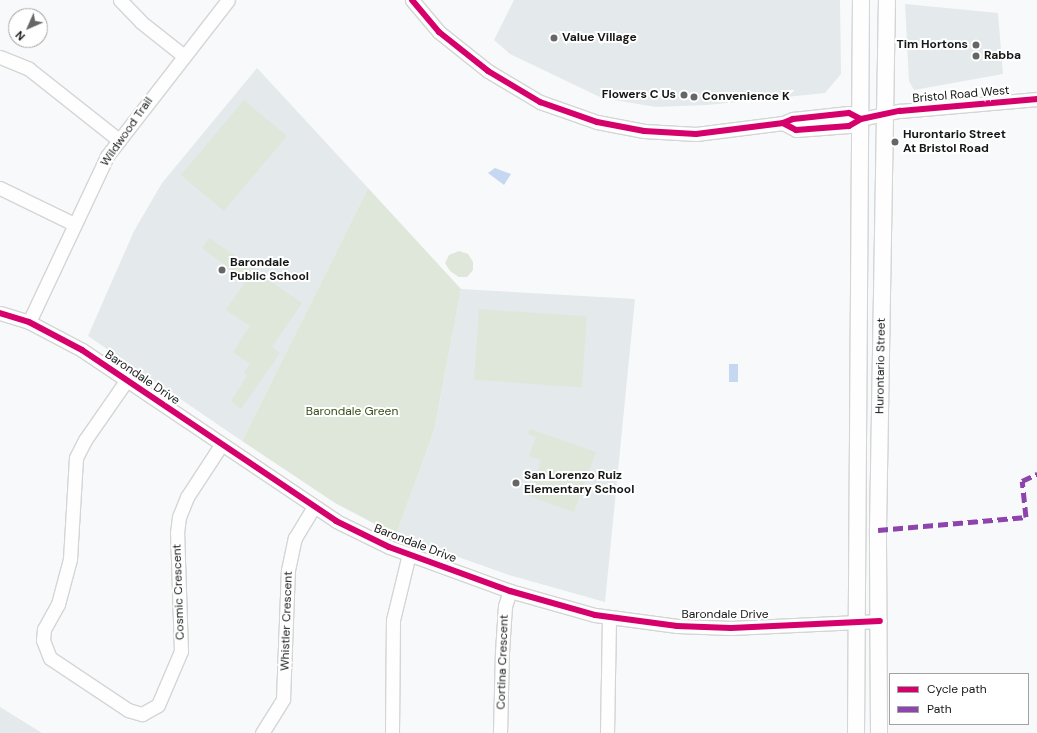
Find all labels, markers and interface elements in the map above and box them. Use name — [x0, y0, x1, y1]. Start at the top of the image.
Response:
north arrow — [8, 8, 48, 48]
text: N — [12, 28, 28, 44]
place label: Value Village — [562, 31, 637, 45]
marker: Value Village — [549, 33, 559, 43]
place label: Tim Hortons — [896, 38, 968, 52]
marker: Tim Hortons — [971, 40, 981, 50]
place label: Rabba — [984, 49, 1021, 63]
marker: Rabba — [971, 51, 981, 61]
street label: Bristol Road West — [912, 84, 1010, 106]
place label: Flowers C Us — [602, 88, 676, 102]
marker: Flowers C Us — [679, 90, 689, 100]
place label: Convenience K — [702, 90, 790, 104]
marker: Convenience K — [689, 92, 699, 102]
street label: Wildwood Trail — [98, 95, 156, 169]
place label: Hurontario Street At Bristol Road — [903, 128, 1006, 156]
marker: Hurontario Street At Bristol Road — [890, 137, 900, 147]
place label: Barondale Public School — [230, 256, 309, 284]
marker: Barondale Public School — [217, 265, 227, 275]
street label: Hurontario Street — [873, 318, 889, 414]
street label: Barondale Drive — [102, 348, 182, 408]
park label: Barondale Green — [306, 405, 398, 419]
place label: San Lorenzo Ruiz Elementary School — [524, 469, 634, 497]
marker: San Lorenzo Ruiz Elementary School — [511, 478, 521, 488]
street label: Barondale Drive — [372, 522, 458, 566]
street label: Cosmic Crescent — [170, 544, 188, 640]
street label: Whistler Crescent — [278, 571, 296, 671]
street label: Barondale Drive — [681, 608, 769, 622]
street label: Cortina Crescent — [494, 614, 512, 710]
legend — [889, 673, 1029, 725]
text: Cycle path — [927, 681, 987, 697]
text: Path — [927, 701, 952, 717]

